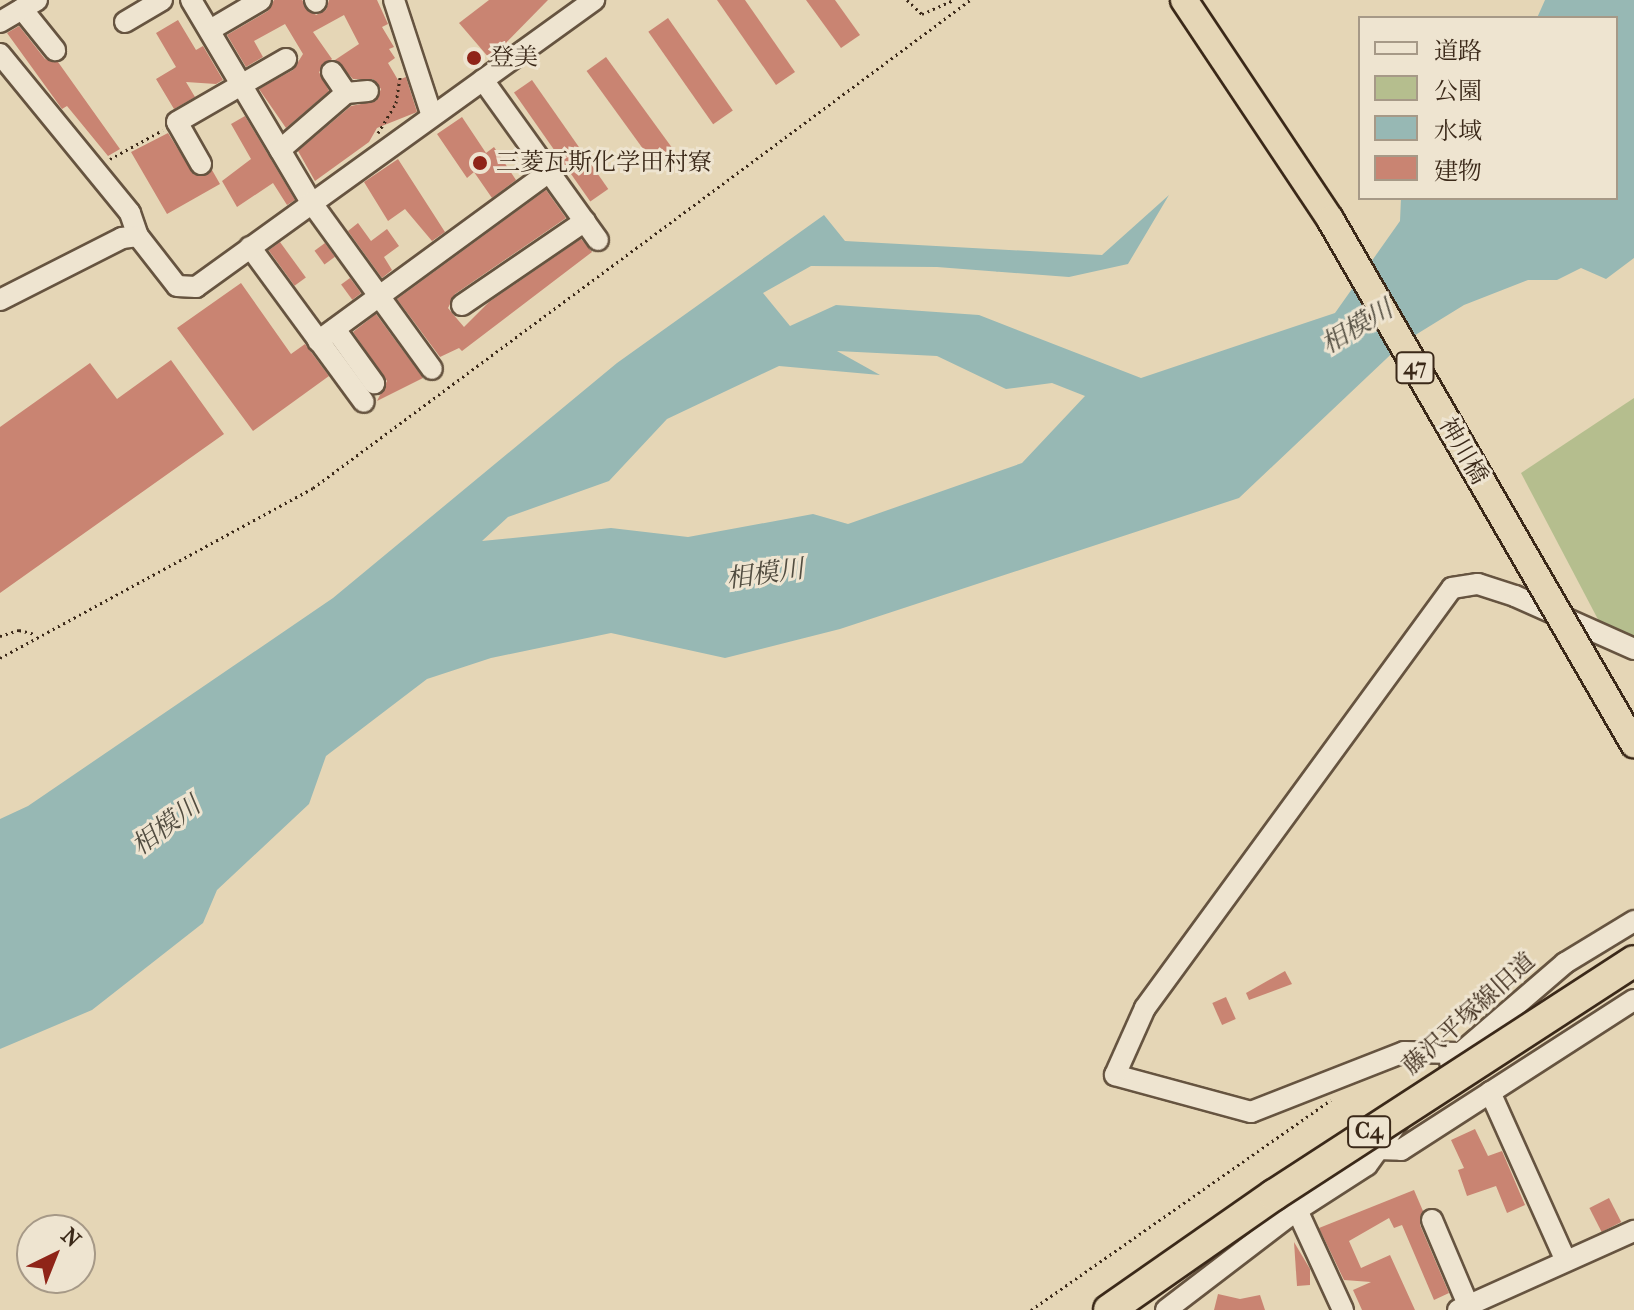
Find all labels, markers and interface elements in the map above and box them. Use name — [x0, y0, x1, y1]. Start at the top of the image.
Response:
legend — [1358, 16, 1618, 200]
text: 道路 — [1434, 37, 1482, 65]
place label: 登美 — [490, 44, 538, 72]
marker: 登美 — [465, 49, 483, 67]
text: 公園 — [1434, 77, 1482, 105]
text: 水域 — [1434, 117, 1482, 145]
place label: 三菱瓦斯化学田村寮 — [496, 149, 712, 177]
marker: 三菱瓦斯化学田村寮 — [471, 154, 489, 172]
text: 建物 — [1434, 157, 1482, 185]
water label: 相模川 — [1316, 294, 1398, 360]
road number: 47 — [1395, 350, 1435, 386]
street label: 神川橋 — [1433, 413, 1493, 489]
water label: 相模川 — [724, 553, 806, 595]
water label: 相模川 — [125, 790, 207, 862]
street label: 藤沢平塚線旧道 — [1397, 947, 1541, 1081]
road number: C4 — [1347, 1114, 1391, 1150]
north arrow — [16, 1214, 96, 1294]
text: N — [56, 1223, 86, 1253]

